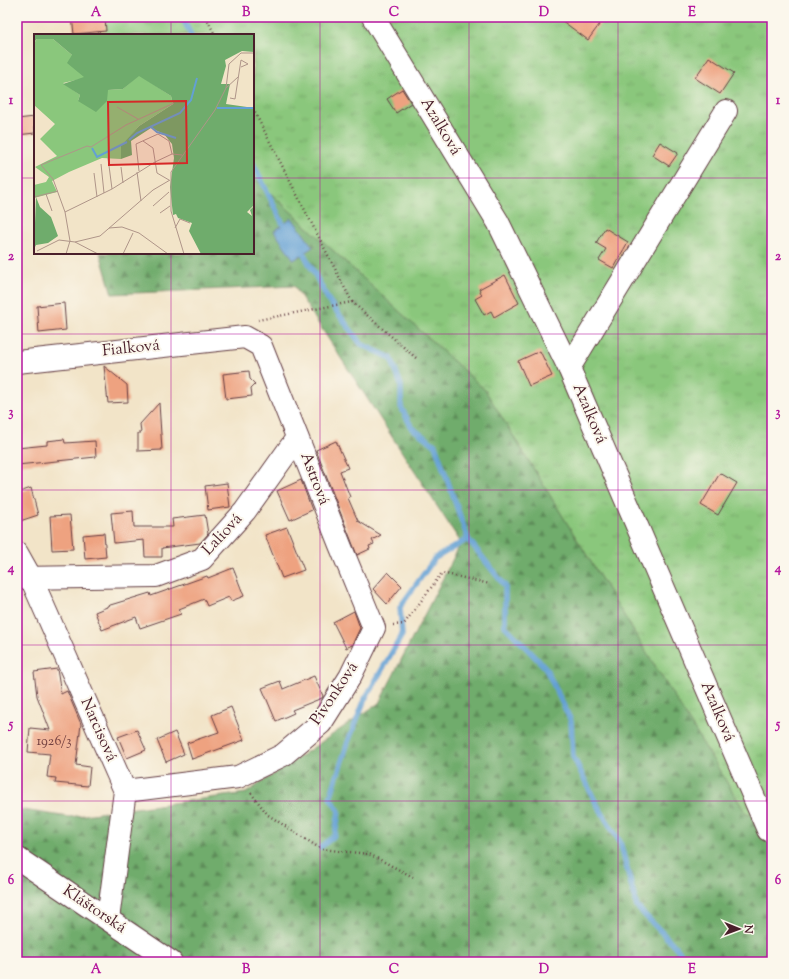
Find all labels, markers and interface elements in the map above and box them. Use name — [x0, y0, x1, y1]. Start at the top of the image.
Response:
text: A — [91, 4, 102, 22]
text: B — [242, 4, 251, 22]
text: C — [389, 4, 399, 22]
text: D — [539, 4, 549, 22]
text: E — [688, 4, 696, 22]
inset map — [34, 34, 254, 254]
text: 1 — [9, 92, 14, 110]
text: 1 — [776, 92, 781, 110]
street label: Azalková — [414, 94, 467, 161]
text: 2 — [8, 248, 15, 266]
text: 2 — [775, 248, 782, 266]
street label: Fialková — [101, 334, 161, 363]
street label: Azalková — [566, 380, 612, 448]
text: 3 — [8, 404, 14, 422]
text: 3 — [775, 404, 781, 422]
street label: Astrová — [293, 449, 335, 509]
street label: Ľaliová — [198, 508, 249, 561]
text: 4 — [7, 560, 15, 578]
text: 4 — [774, 560, 782, 578]
street label: Pivonková — [305, 657, 365, 730]
street label: Azalková — [694, 678, 740, 746]
street label: Narcisová — [74, 694, 123, 766]
text: 5 — [8, 716, 14, 734]
text: 5 — [775, 716, 781, 734]
house number: 1926/3 — [36, 732, 72, 752]
text: 6 — [8, 872, 15, 890]
text: 6 — [775, 872, 782, 890]
street label: Kláštorská — [58, 880, 131, 940]
north arrow — [719, 909, 759, 949]
text: N — [740, 924, 756, 934]
text: A — [91, 961, 102, 979]
text: B — [242, 961, 251, 979]
text: C — [389, 961, 399, 979]
text: D — [539, 961, 549, 979]
text: E — [688, 961, 696, 979]

